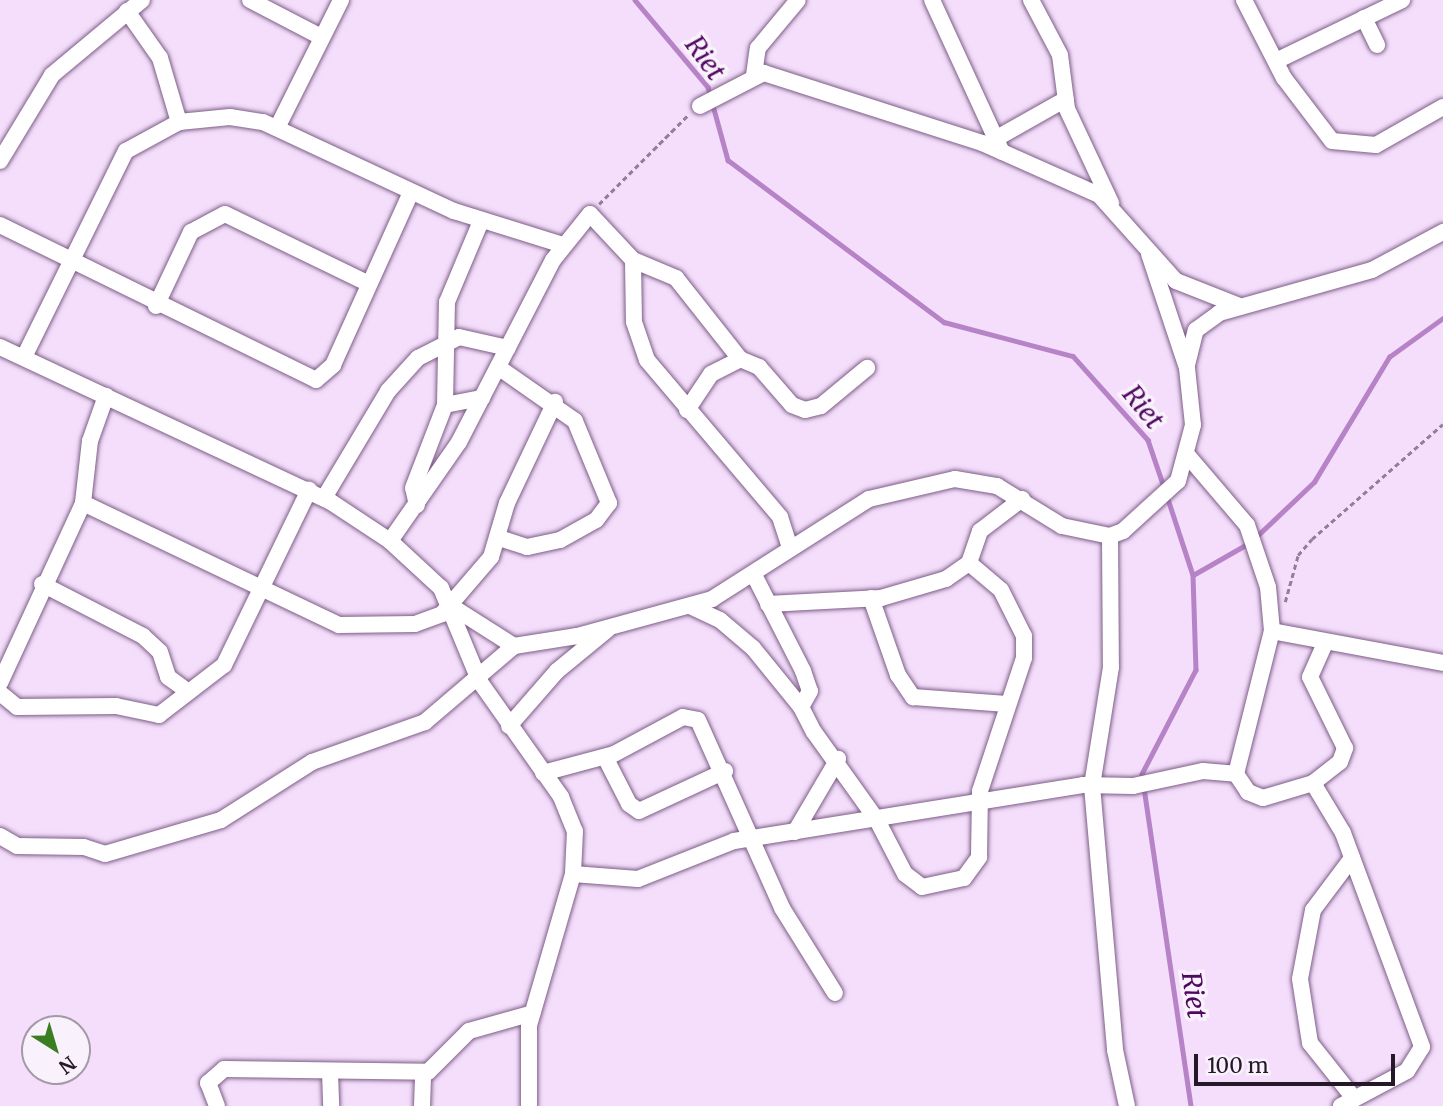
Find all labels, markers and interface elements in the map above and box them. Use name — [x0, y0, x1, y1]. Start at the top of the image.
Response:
water label: Riet — [679, 30, 731, 86]
water label: Riet — [1116, 379, 1170, 435]
water label: Riet — [1175, 970, 1213, 1020]
north arrow — [21, 1015, 91, 1085]
scale bar — [1198, 1040, 1399, 1084]
text: N — [54, 1051, 81, 1079]
text: 100 m — [1207, 1052, 1269, 1079]

